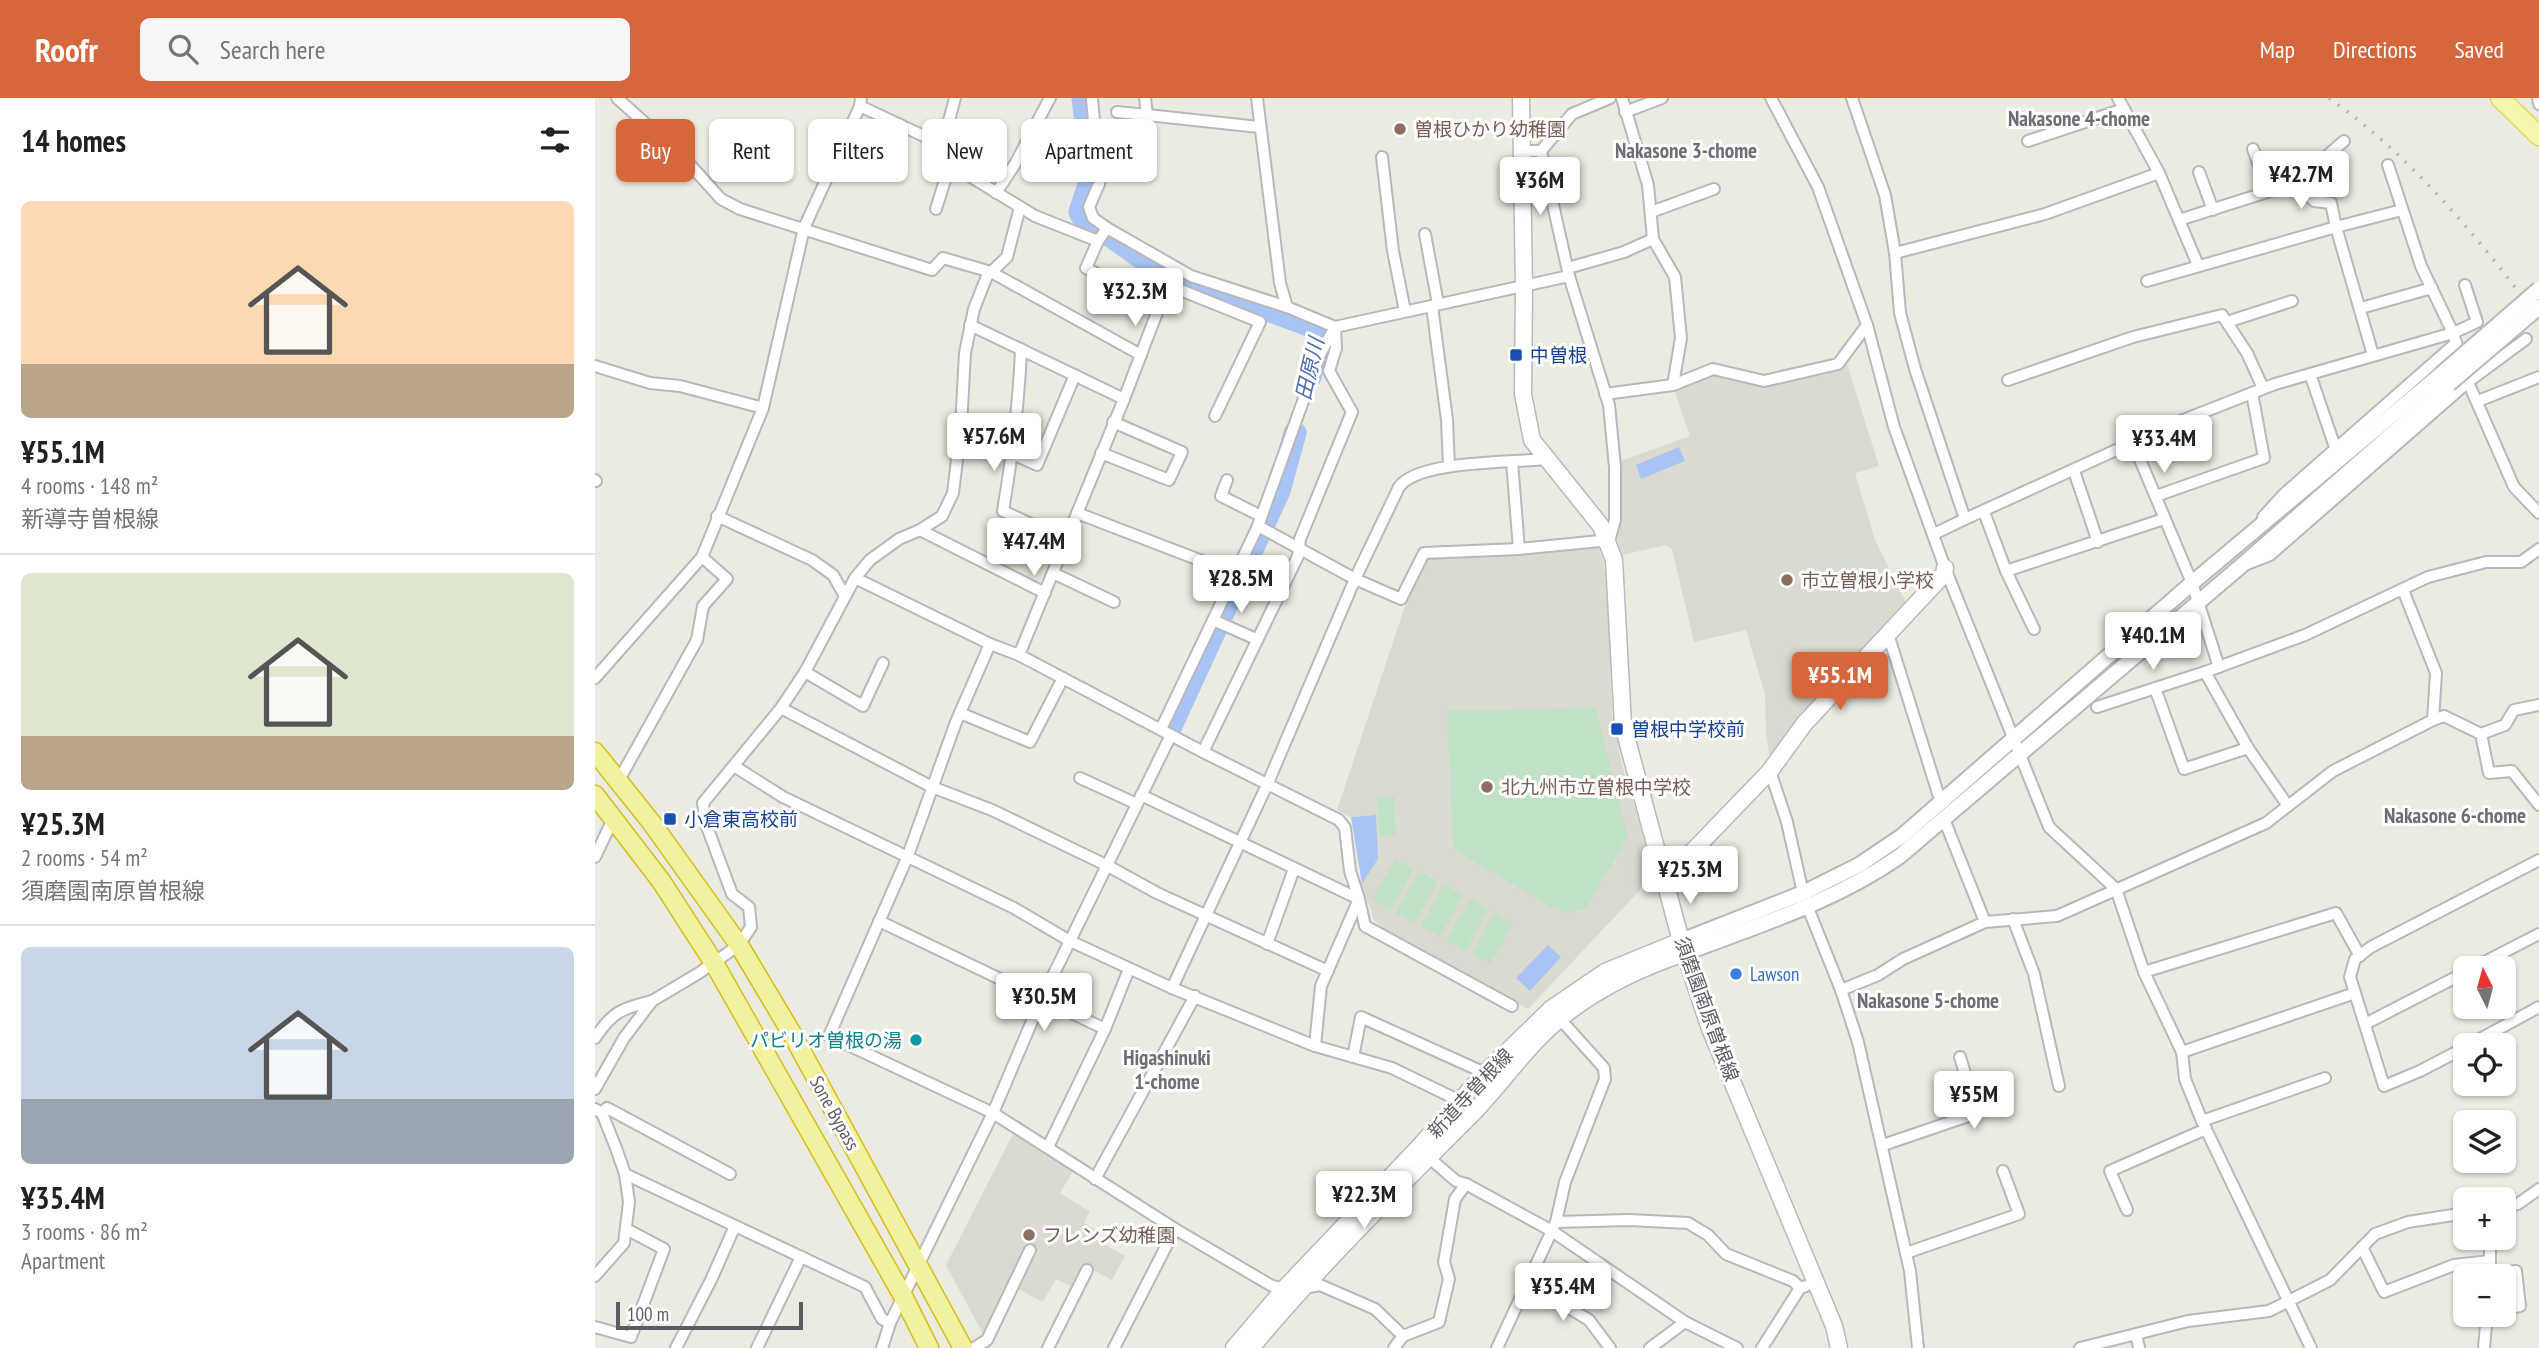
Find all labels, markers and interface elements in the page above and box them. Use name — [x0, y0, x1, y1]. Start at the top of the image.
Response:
search box — [140, 18, 630, 81]
text: Roofr — [35, 28, 98, 71]
icon: search — [164, 30, 202, 68]
text: Search here — [220, 33, 325, 66]
text: Map — [2260, 34, 2295, 65]
text: Directions — [2333, 34, 2417, 65]
text: Saved — [2455, 34, 2504, 65]
district label: Nakasone 4-chome — [2008, 105, 2150, 132]
place label: 曽根ひかり幼稚園 — [1414, 117, 1566, 141]
chip: Buy — [616, 119, 695, 182]
chip: Rent — [709, 119, 794, 182]
chip: Filters — [808, 119, 908, 182]
chip: New — [922, 119, 1007, 182]
chip: Apartment — [1021, 119, 1157, 182]
text: 14 homes — [21, 121, 126, 160]
icon: filters — [536, 121, 574, 159]
marker: 曽根ひかり幼稚園 — [1392, 121, 1408, 137]
district label: Nakasone 3-chome — [1615, 137, 1757, 164]
pin: ¥42.7M — [2244, 152, 2358, 211]
pin: ¥36M — [1499, 158, 1581, 217]
text: ¥42.7M — [2269, 159, 2333, 188]
text: ¥36M — [1516, 165, 1564, 194]
icon: home — [235, 247, 361, 373]
pin: ¥32.3M — [1078, 268, 1192, 328]
text: ¥32.3M — [1103, 276, 1167, 305]
water label: 田原川 — [1289, 333, 1330, 403]
place label: 中曽根 — [1530, 343, 1587, 367]
marker: 中曽根 — [1508, 347, 1524, 363]
pin: ¥57.6M — [937, 414, 1051, 473]
pin: ¥33.4M — [2107, 416, 2221, 475]
text: ¥57.6M — [963, 421, 1025, 450]
text: ¥33.4M — [2132, 423, 2196, 452]
text: ¥55.1M — [21, 432, 105, 471]
text: 4 rooms · 148 m² — [21, 471, 158, 500]
text: 新導寺曽根線 — [21, 504, 159, 533]
pin: ¥47.4M — [977, 518, 1091, 578]
text: ¥47.4M — [1003, 526, 1065, 555]
pin: ¥28.5M — [1184, 556, 1298, 615]
text: ¥28.5M — [1209, 563, 1273, 592]
place label: 市立曽根小学校 — [1801, 568, 1934, 592]
marker: 市立曽根小学校 — [1779, 572, 1795, 588]
pin: ¥40.1M — [2096, 612, 2210, 672]
icon: home — [235, 619, 361, 745]
text: ¥40.1M — [2121, 620, 2185, 649]
pin: ¥55.1M — [1783, 652, 1897, 712]
text: ¥55.1M — [1808, 660, 1872, 689]
place label: 曽根中学校前 — [1631, 717, 1745, 741]
marker: 曽根中学校前 — [1609, 721, 1625, 737]
place label: 北九州市立曽根中学校 — [1501, 775, 1691, 799]
marker: 北九州市立曽根中学校 — [1479, 779, 1495, 795]
district label: Nakasone 6-chome — [2384, 802, 2526, 829]
text: ¥25.3M — [21, 804, 105, 843]
place label: 小倉東高校前 — [684, 807, 798, 831]
marker: 小倉東高校前 — [662, 811, 678, 827]
text: 2 rooms · 54 m² — [21, 843, 148, 872]
pin: ¥25.3M — [1633, 846, 1747, 906]
text: ¥25.3M — [1658, 854, 1722, 883]
text: 須磨園南原曽根線 — [21, 876, 205, 905]
street label: 須磨園南原曽根線 — [1670, 933, 1744, 1085]
north arrow — [2453, 956, 2517, 1018]
map controls — [2453, 956, 2516, 1327]
place label: Lawson — [1750, 962, 1799, 986]
marker: Lawson — [1728, 966, 1744, 982]
pin: ¥30.5M — [987, 974, 1101, 1033]
text: ¥30.5M — [1012, 981, 1076, 1010]
district label: Nakasone 5-chome — [1857, 987, 1999, 1014]
icon: home — [235, 992, 361, 1118]
place label: パビリオ曽根の湯 — [750, 1028, 902, 1052]
marker: パビリオ曽根の湯 — [908, 1032, 924, 1048]
button: locate — [2453, 1033, 2516, 1096]
street label: 新道寺曽根線 — [1422, 1043, 1518, 1143]
district label: Higashinuki 1-chome — [1123, 1044, 1211, 1095]
street label: Sone Bypass — [805, 1072, 865, 1154]
pin: ¥55M — [1933, 1072, 2015, 1131]
text: ¥55M — [1950, 1079, 1998, 1108]
button: layers — [2453, 1110, 2516, 1173]
pin: ¥22.3M — [1307, 1172, 1421, 1231]
text: ¥35.4M — [21, 1178, 105, 1217]
text: ¥22.3M — [1332, 1179, 1396, 1208]
button: + — [2453, 1187, 2516, 1250]
text: 3 rooms · 86 m² — [21, 1217, 148, 1246]
place label: フレンズ幼稚園 — [1043, 1223, 1176, 1247]
marker: フレンズ幼稚園 — [1021, 1227, 1037, 1243]
text: Apartment — [21, 1246, 105, 1275]
pin: ¥35.4M — [1506, 1264, 1620, 1323]
button: − — [2453, 1264, 2516, 1327]
text: ¥35.4M — [1531, 1271, 1595, 1300]
scale bar — [616, 1299, 803, 1331]
text: 100 m — [627, 1302, 669, 1326]

